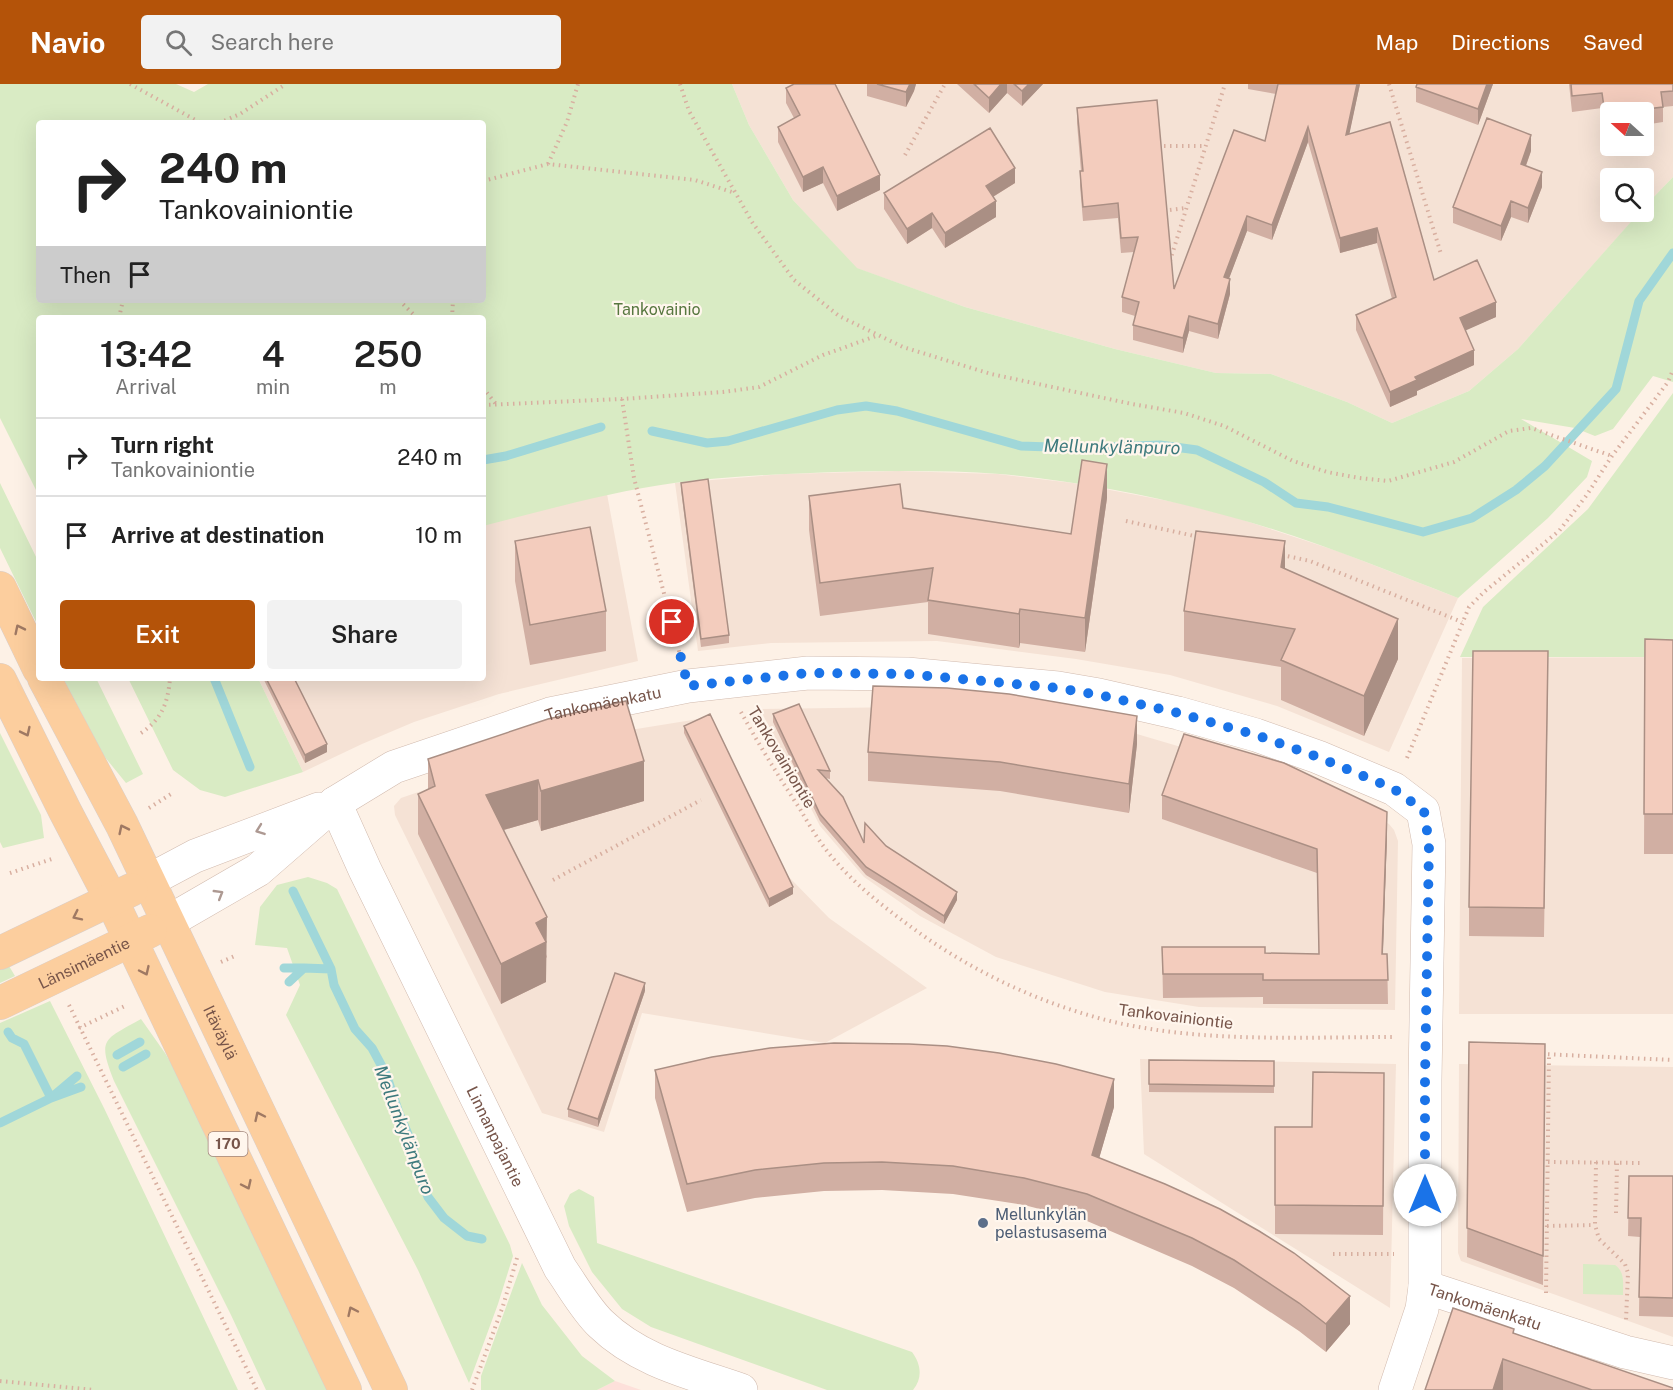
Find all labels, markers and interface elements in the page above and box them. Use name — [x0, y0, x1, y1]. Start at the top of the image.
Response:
search box — [141, 15, 561, 69]
text: Navio — [30, 26, 105, 59]
icon: search — [162, 26, 195, 59]
text: Search here — [210, 29, 334, 55]
text: Map — [1376, 30, 1418, 55]
text: Directions — [1451, 30, 1550, 55]
text: Saved — [1583, 30, 1643, 55]
north arrow — [1600, 102, 1654, 156]
map controls — [1600, 102, 1654, 222]
text: 240 m — [159, 143, 287, 192]
icon: right — [60, 144, 138, 222]
button: search — [1600, 168, 1654, 222]
text: Tankovainiontie — [159, 193, 354, 225]
icon: arrive — [123, 258, 156, 291]
text: Then — [60, 262, 111, 288]
park label: Tankovainio — [613, 300, 701, 319]
text: 13:42 — [100, 333, 192, 375]
text: 4 — [261, 333, 285, 375]
text: 250 — [354, 333, 422, 375]
text: Arrival — [115, 375, 177, 399]
text: min — [256, 375, 290, 399]
text: m — [379, 375, 397, 399]
text: Turn right — [111, 432, 214, 458]
water label: Mellunkylänpuro — [1043, 435, 1181, 458]
icon: right — [60, 441, 93, 474]
text: 240 m — [397, 444, 462, 470]
text: Tankovainiontie — [111, 458, 255, 482]
icon: arrive — [60, 519, 93, 552]
text: Arrive at destination — [111, 522, 324, 548]
text: 10 m — [415, 522, 462, 548]
pin — [646, 596, 697, 647]
button: Exit — [60, 600, 255, 669]
button: Share — [267, 600, 462, 669]
icon: arrive — [655, 605, 688, 638]
one-way arrow — [15, 624, 27, 635]
street label: Tankomäenkatu — [542, 683, 663, 725]
street label: Tankovainiontie — [744, 703, 819, 812]
one-way arrow — [18, 726, 30, 737]
one-way arrow — [255, 822, 266, 835]
one-way arrow — [119, 824, 131, 835]
one-way arrow — [213, 889, 223, 901]
one-way arrow — [72, 909, 83, 921]
street label: Länsimäentie — [35, 933, 133, 993]
one-way arrow — [138, 965, 150, 976]
street label: Tankovainiontie — [1118, 1000, 1234, 1033]
street label: Itäväylä — [199, 1002, 241, 1063]
water label: Mellunkylänpuro — [370, 1062, 439, 1198]
street label: Linnanpajantie — [462, 1083, 528, 1190]
one-way arrow — [254, 1112, 266, 1123]
road number: 170 — [208, 1132, 248, 1156]
position arrow — [1393, 1163, 1457, 1227]
one-way arrow — [240, 1179, 252, 1190]
place label: Mellunkylän pelastusasema — [995, 1205, 1107, 1242]
marker: Mellunkylän pelastusasema — [976, 1216, 990, 1230]
street label: Tankomäenkatu — [1426, 1280, 1544, 1334]
one-way arrow — [347, 1307, 359, 1318]

